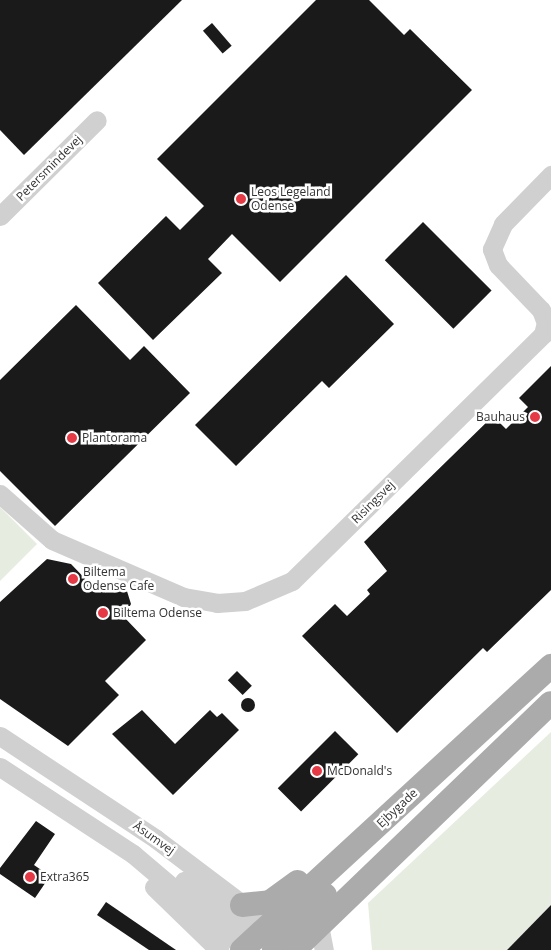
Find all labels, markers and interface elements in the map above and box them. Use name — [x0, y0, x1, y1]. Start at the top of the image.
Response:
street label: Petersmindevej — [13, 132, 85, 204]
place label: Leos Legeland Odense — [251, 185, 331, 213]
marker: Leos Legeland Odense — [235, 193, 247, 205]
place label: Bauhaus — [476, 410, 525, 424]
marker: Bauhaus — [529, 411, 541, 423]
place label: Plantorama — [82, 431, 147, 445]
marker: Plantorama — [66, 432, 78, 444]
street label: Risingsvej — [349, 478, 397, 526]
place label: Biltema Odense Cafe — [83, 565, 154, 593]
marker: Biltema Odense Cafe — [67, 573, 79, 585]
place label: Biltema Odense — [113, 606, 202, 620]
marker: Biltema Odense — [97, 607, 109, 619]
place label: McDonald's — [327, 764, 392, 778]
marker: McDonald's — [311, 765, 323, 777]
street label: Ejbygade — [374, 786, 420, 830]
street label: Åsumvej — [130, 818, 178, 858]
place label: Extra365 — [40, 870, 89, 884]
marker: Extra365 — [24, 871, 36, 883]

